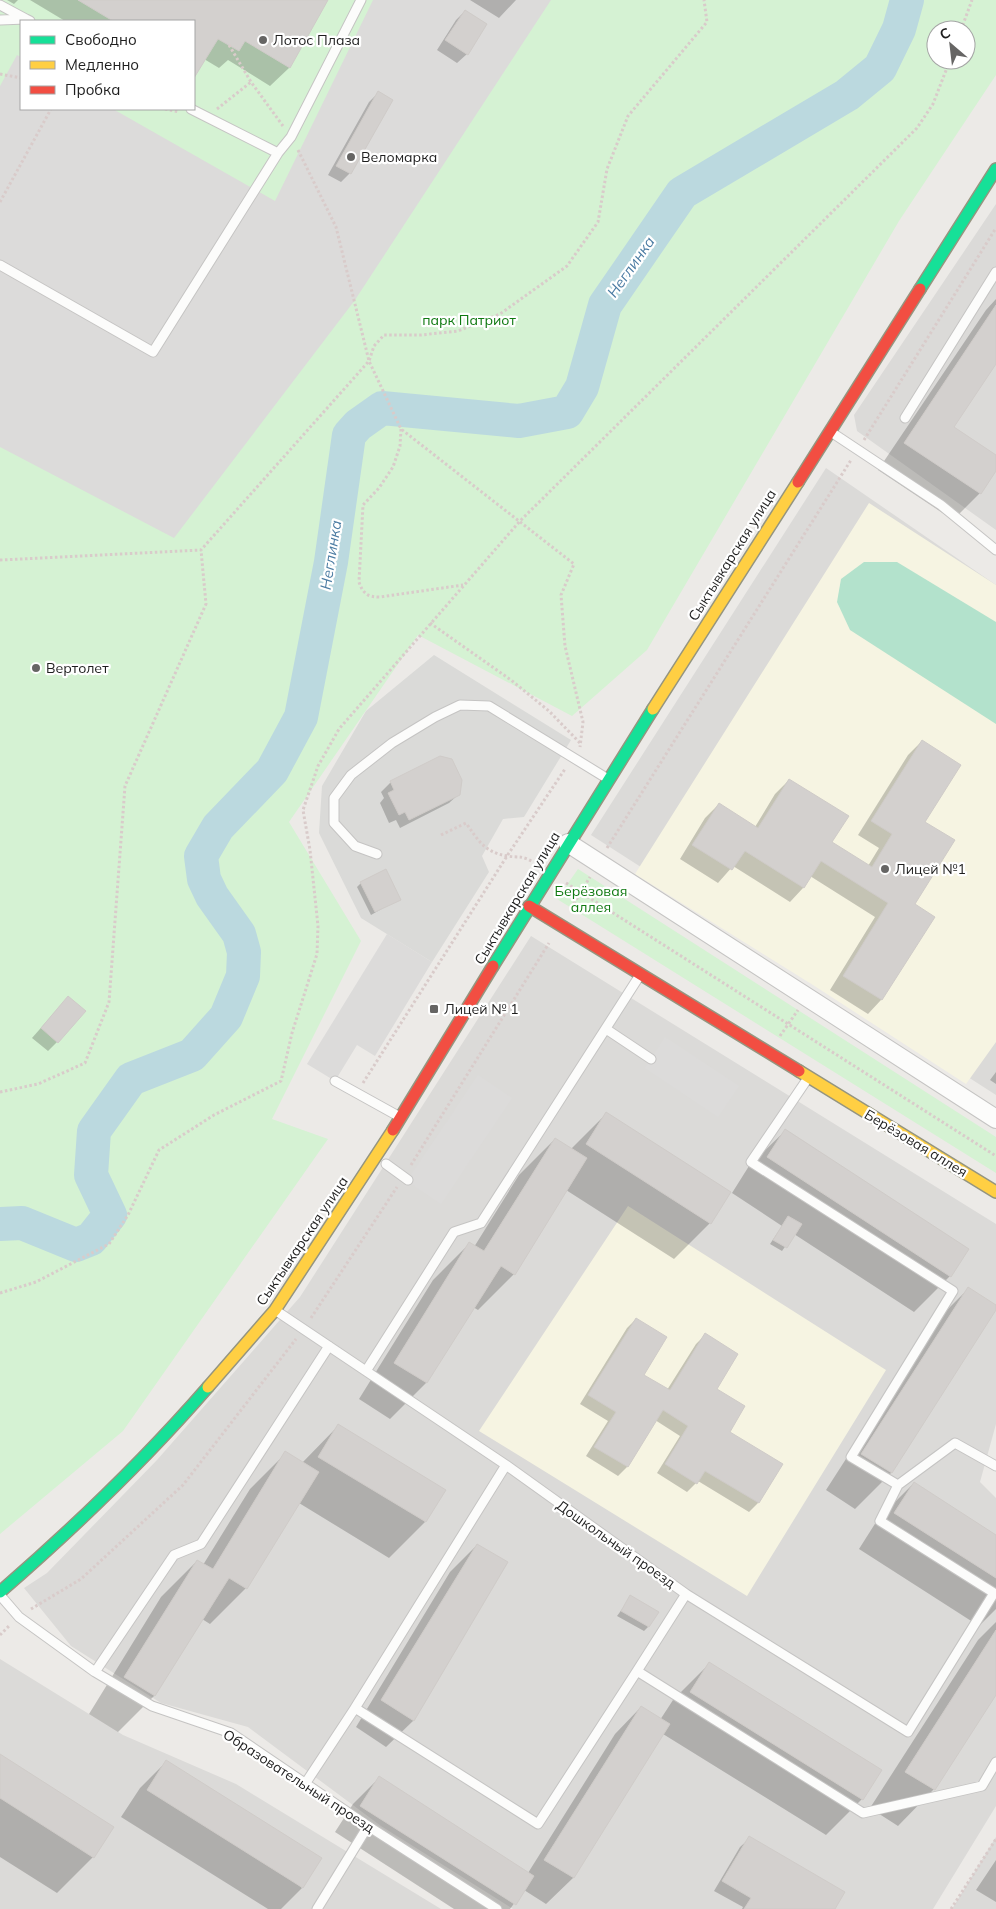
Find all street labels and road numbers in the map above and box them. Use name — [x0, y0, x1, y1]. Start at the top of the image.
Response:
street label: Сыктывкарская улица — [684, 486, 780, 624]
street label: Сыктывкарская улица — [470, 828, 564, 968]
street label: Берёзовая аллея — [861, 1105, 971, 1181]
street label: Сыктывкарская улица — [252, 1173, 352, 1309]
street label: Дошкольный проезд — [553, 1496, 680, 1592]
street label: Образовательный проезд — [220, 1725, 379, 1837]

